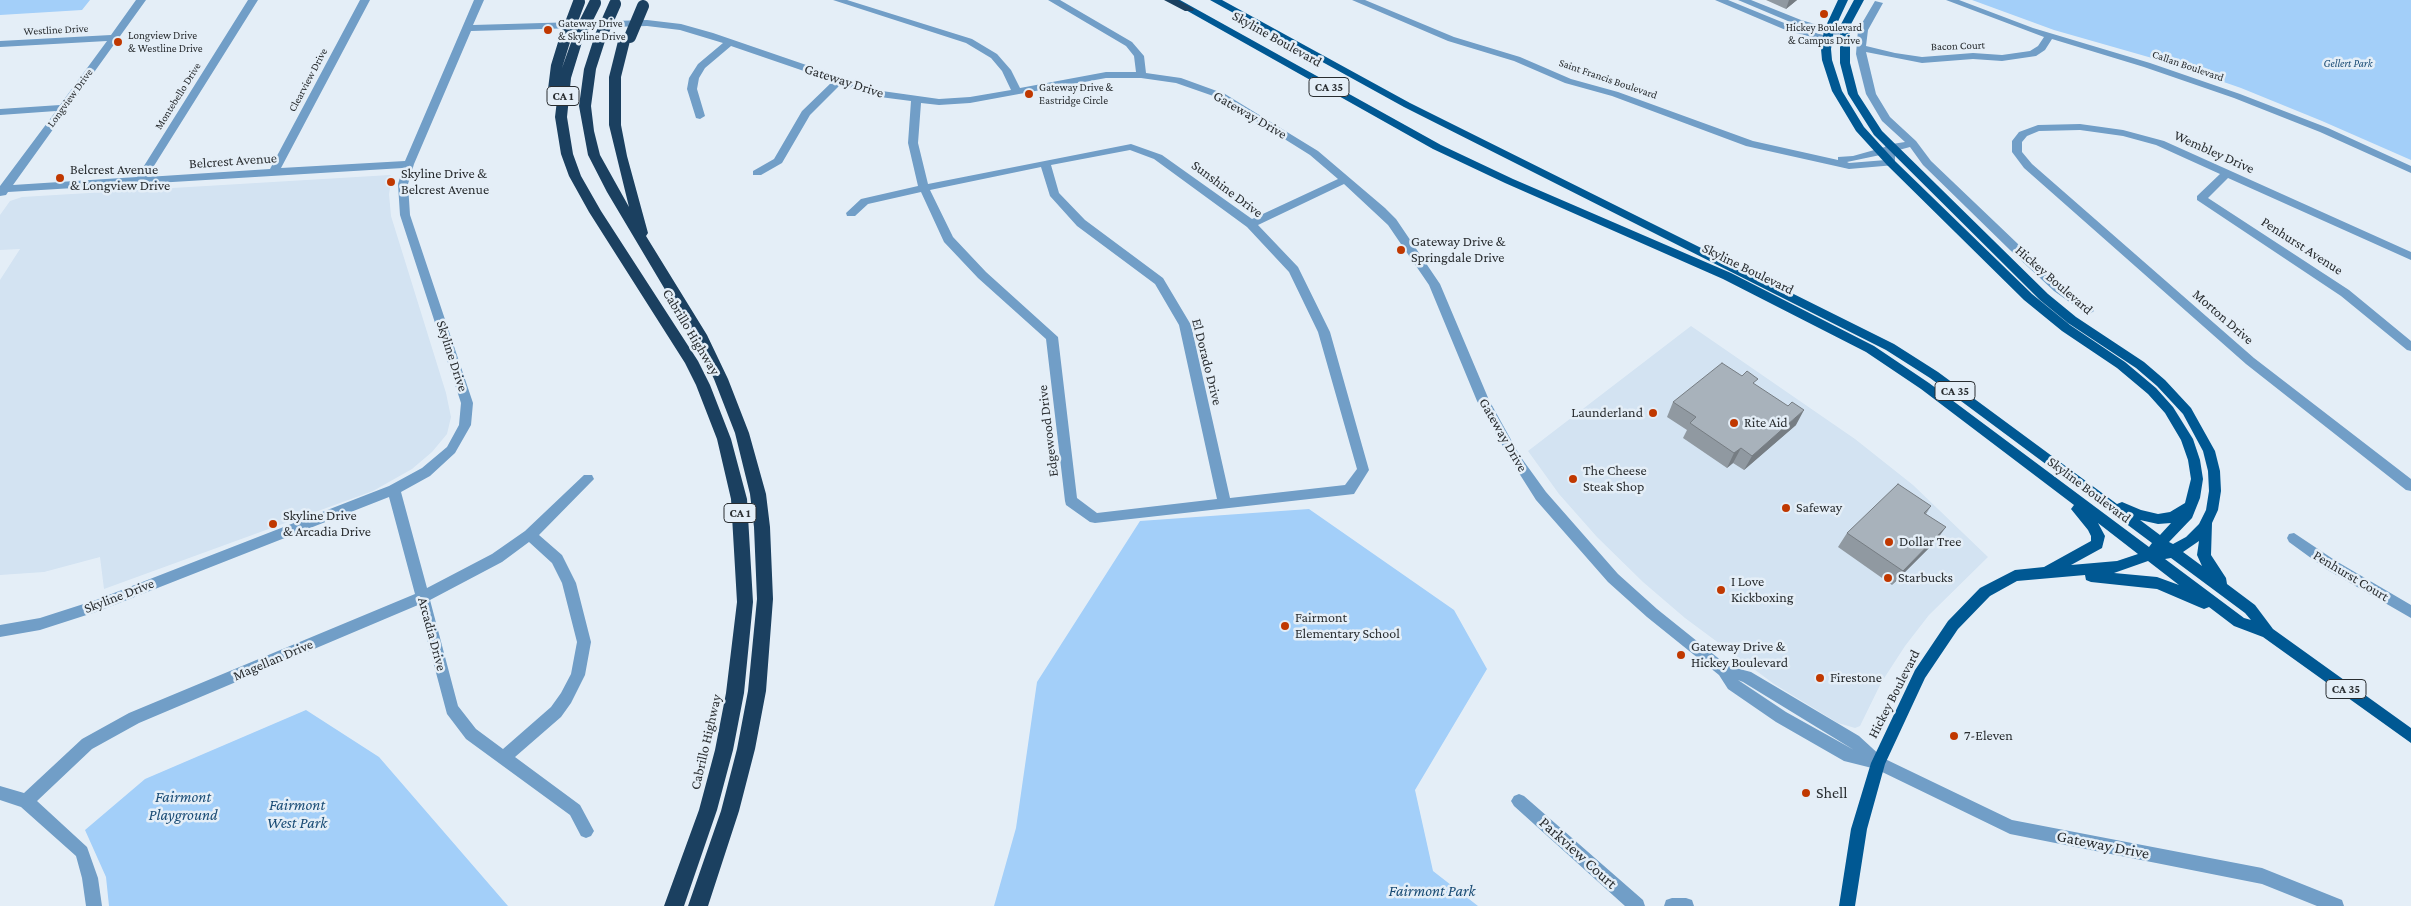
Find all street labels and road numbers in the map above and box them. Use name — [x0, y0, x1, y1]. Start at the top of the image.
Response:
street label: Skyline Boulevard — [1229, 7, 1325, 71]
street label: Westline Drive — [23, 22, 89, 38]
street label: Bacon Court — [1931, 38, 1985, 54]
street label: Clearview Drive — [286, 46, 330, 114]
street label: Callan Boulevard — [2150, 48, 2226, 84]
street label: Saint Francis Boulevard — [1557, 56, 1659, 102]
street label: Montebello Drive — [152, 60, 204, 132]
street label: Gateway Drive — [802, 60, 886, 102]
street label: Longview Drive — [44, 66, 96, 130]
road number: CA 35 — [1309, 77, 1349, 96]
road number: CA 1 — [547, 86, 579, 105]
street label: Gateway Drive — [1210, 87, 1290, 143]
street label: Wembley Drive — [2171, 127, 2257, 177]
street label: Belcrest Avenue — [188, 150, 278, 172]
street label: Sunshine Drive — [1188, 157, 1266, 221]
street label: Penhurst Avenue — [2258, 213, 2346, 279]
street label: Skyline Boulevard — [1699, 240, 1797, 298]
street label: Hickey Boulevard — [2012, 242, 2096, 318]
street label: Cabrillo Highway — [659, 286, 723, 378]
street label: Morton Drive — [2189, 286, 2257, 348]
street label: El Dorado Drive — [1188, 317, 1226, 407]
street label: Skyline Drive — [433, 318, 471, 394]
road number: CA 35 — [1935, 382, 1975, 401]
street label: Edgewood Drive — [1034, 384, 1062, 478]
street label: Gateway Drive — [1475, 395, 1531, 475]
street label: Skyline Boulevard — [2044, 453, 2134, 527]
road number: CA 1 — [724, 503, 756, 522]
street label: Penhurst Court — [2310, 547, 2392, 605]
street label: Skyline Drive — [82, 575, 156, 617]
street label: Arcadia Drive — [414, 595, 450, 673]
street label: Magellan Drive — [230, 636, 316, 684]
street label: Hickey Boulevard — [1864, 647, 1924, 741]
road number: CA 35 — [2326, 680, 2366, 699]
street label: Cabrillo Highway — [687, 693, 725, 791]
street label: Parkview Court — [1535, 813, 1621, 893]
street label: Gateway Drive — [2055, 827, 2151, 863]

